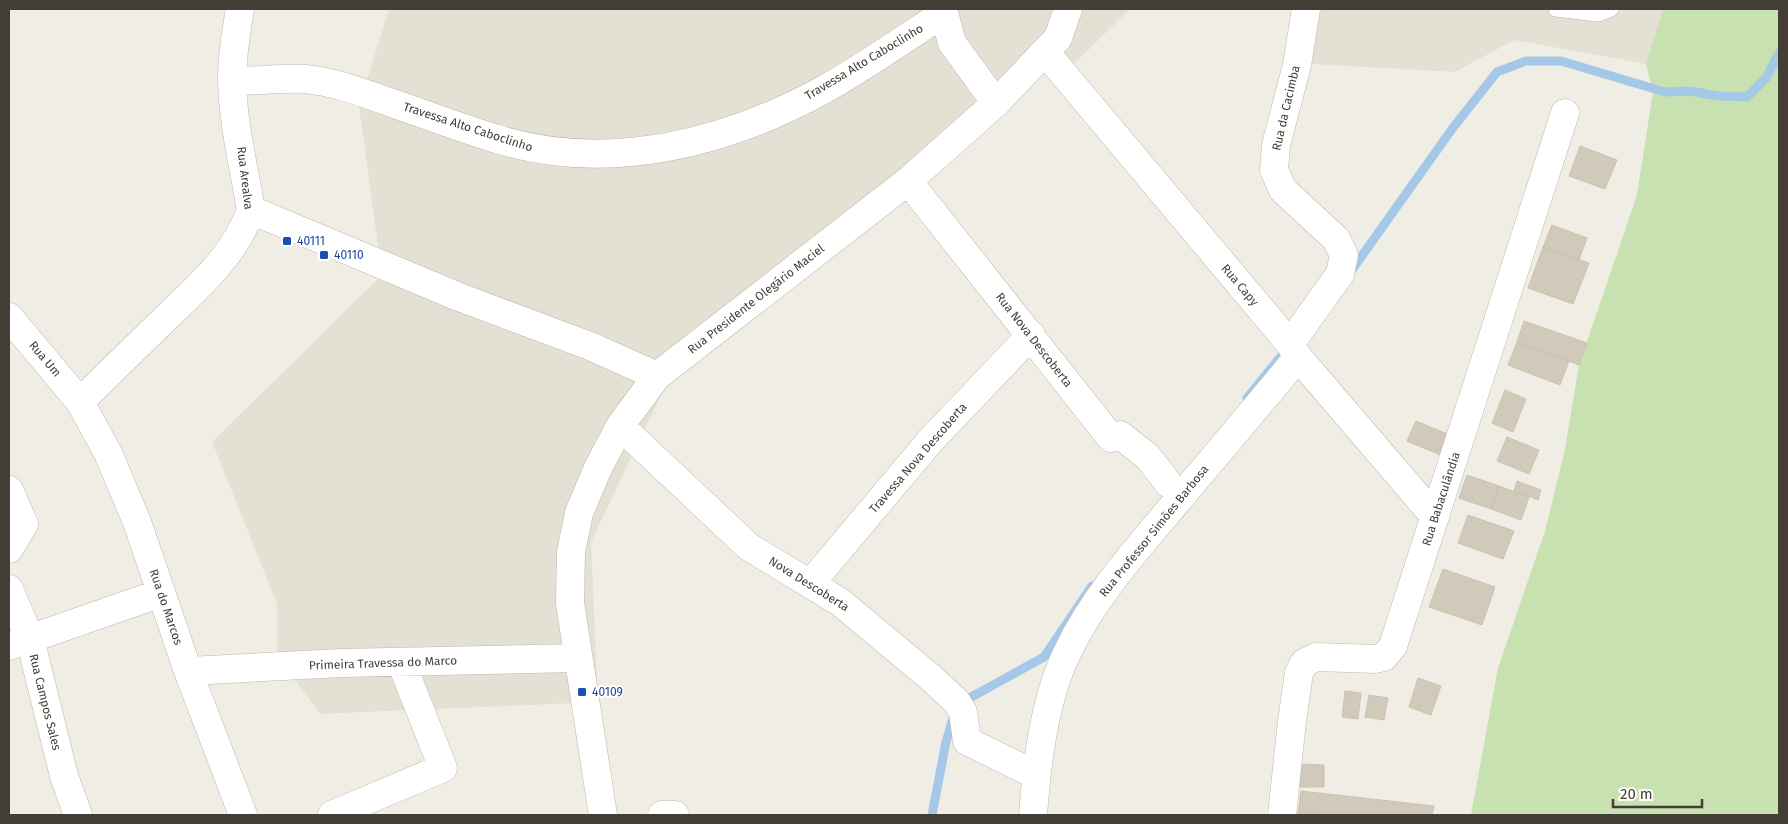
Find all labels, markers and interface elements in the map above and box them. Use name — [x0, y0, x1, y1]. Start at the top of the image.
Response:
street label: Travessa Alto Caboclinho — [802, 21, 926, 103]
street label: Rua da Cacimba — [1269, 64, 1303, 152]
street label: Travessa Alto Caboclinho — [402, 99, 534, 155]
street label: Rua Arealva — [234, 146, 256, 210]
place label: 40111 — [297, 234, 325, 248]
marker: 40111 — [281, 235, 293, 247]
street label: Rua Presidente Olegário Maciel — [685, 241, 827, 357]
place label: 40110 — [334, 248, 364, 262]
marker: 40110 — [318, 249, 330, 261]
street label: Rua Capy — [1219, 261, 1262, 309]
street label: Rua Nova Descoberta — [993, 290, 1075, 390]
street label: Rua Um — [26, 338, 64, 380]
street label: Travessa Nova Descoberta — [866, 400, 970, 516]
street label: Rua Babaculândia — [1419, 450, 1463, 548]
street label: Rua Professor Simões Barbosa — [1096, 462, 1212, 600]
street label: Nova Descoberta — [766, 554, 852, 614]
street label: Rua do Marcos — [146, 567, 186, 647]
street label: Rua Campos Sales — [26, 652, 64, 752]
street label: Primeira Travessa do Marco — [309, 653, 457, 673]
place label: 40109 — [592, 685, 623, 699]
marker: 40109 — [576, 686, 588, 698]
scale bar — [1613, 776, 1702, 808]
text: 20 m — [1620, 785, 1653, 803]

